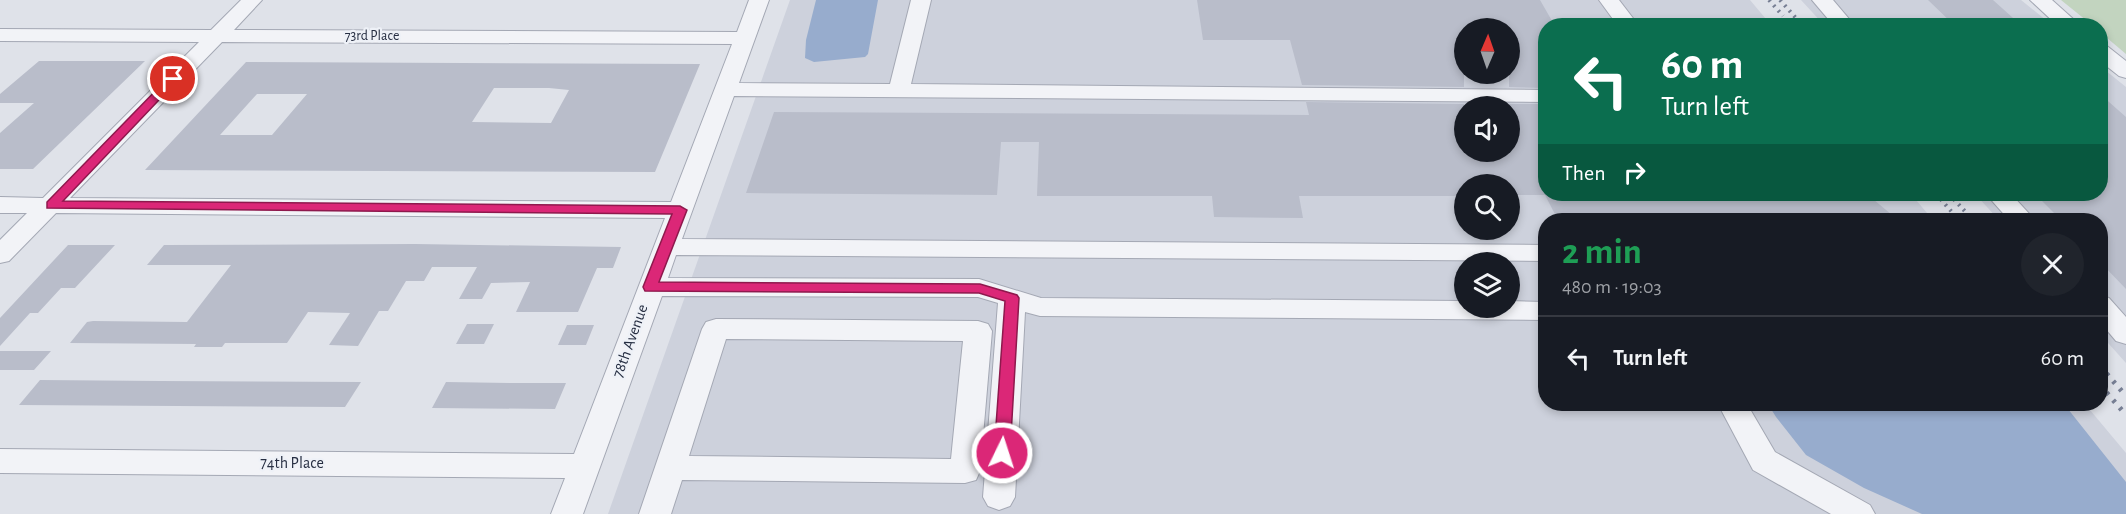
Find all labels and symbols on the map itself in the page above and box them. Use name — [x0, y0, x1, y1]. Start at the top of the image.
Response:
north arrow — [1454, 18, 1520, 84]
street label: 73rd Place — [345, 29, 399, 43]
pin — [147, 53, 198, 104]
street label: 78th Avenue — [609, 302, 651, 380]
position arrow — [970, 421, 1034, 485]
street label: 74th Place — [260, 455, 324, 471]

